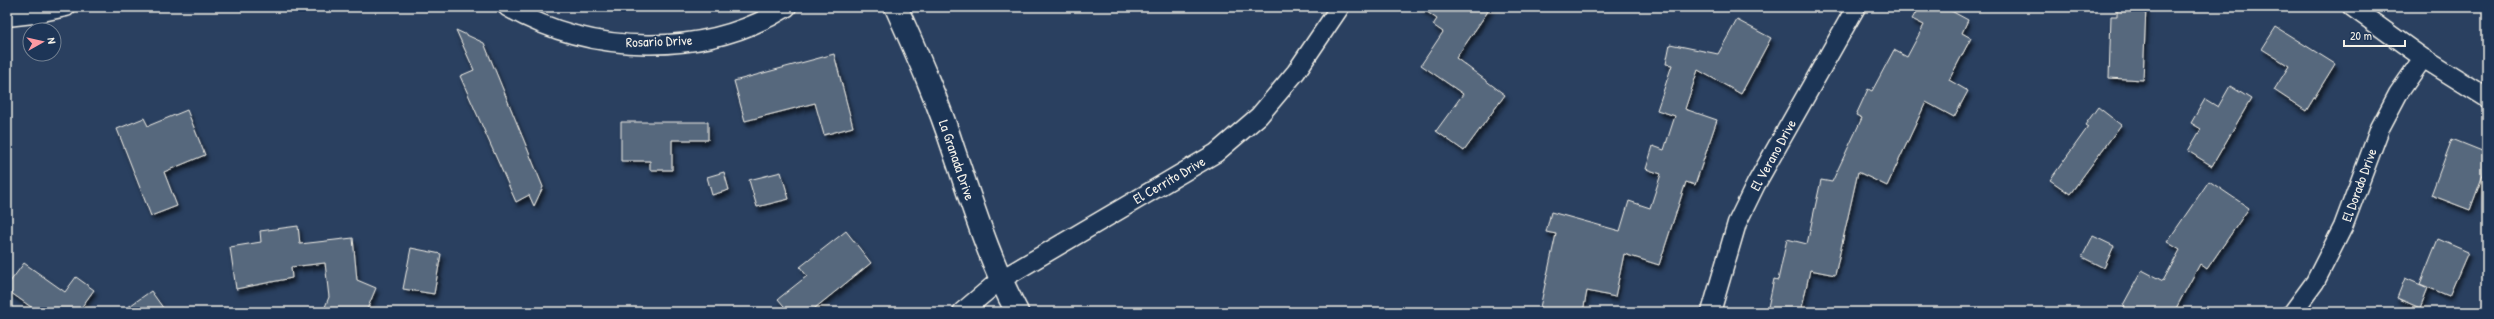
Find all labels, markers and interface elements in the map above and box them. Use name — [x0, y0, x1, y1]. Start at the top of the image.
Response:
north arrow — [22, 22, 62, 62]
scale bar — [2344, 22, 2405, 48]
text: 20 m — [2350, 27, 2372, 44]
street label: Rosario Drive — [625, 30, 693, 51]
text: N — [45, 37, 59, 45]
street label: El Verano Drive — [1745, 115, 1800, 194]
street label: La Granada Drive — [935, 117, 980, 203]
street label: El Dorado Drive — [2336, 145, 2381, 224]
street label: El Cerrito Drive — [1129, 151, 1209, 208]

